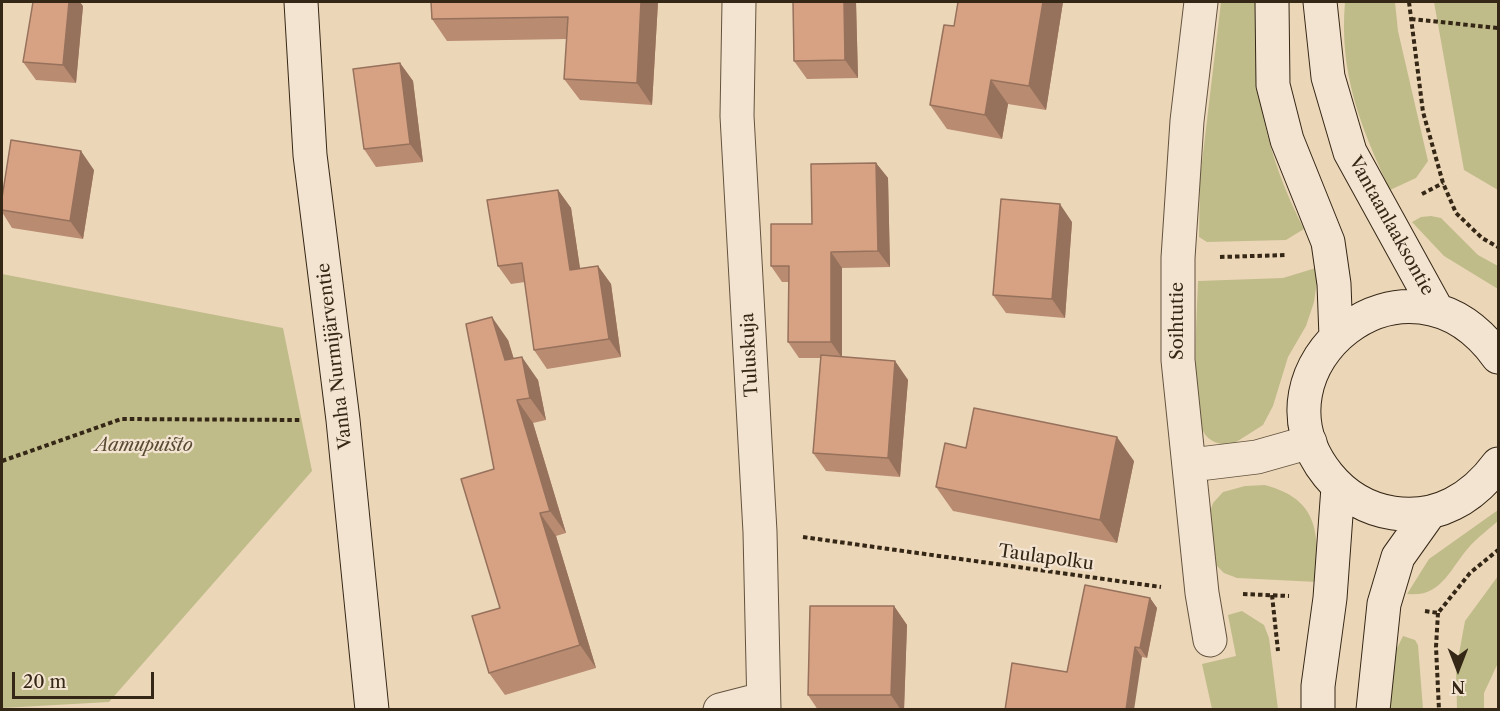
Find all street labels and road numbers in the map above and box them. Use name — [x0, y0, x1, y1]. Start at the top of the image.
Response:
street label: Vantaanlaaksontie — [1344, 153, 1438, 299]
street label: Vanha Nurmijärventie — [313, 262, 357, 450]
street label: Soihtutie — [1167, 282, 1189, 360]
street label: Tuluskuja — [737, 312, 763, 398]
street label: Taulapolku — [997, 541, 1095, 575]

